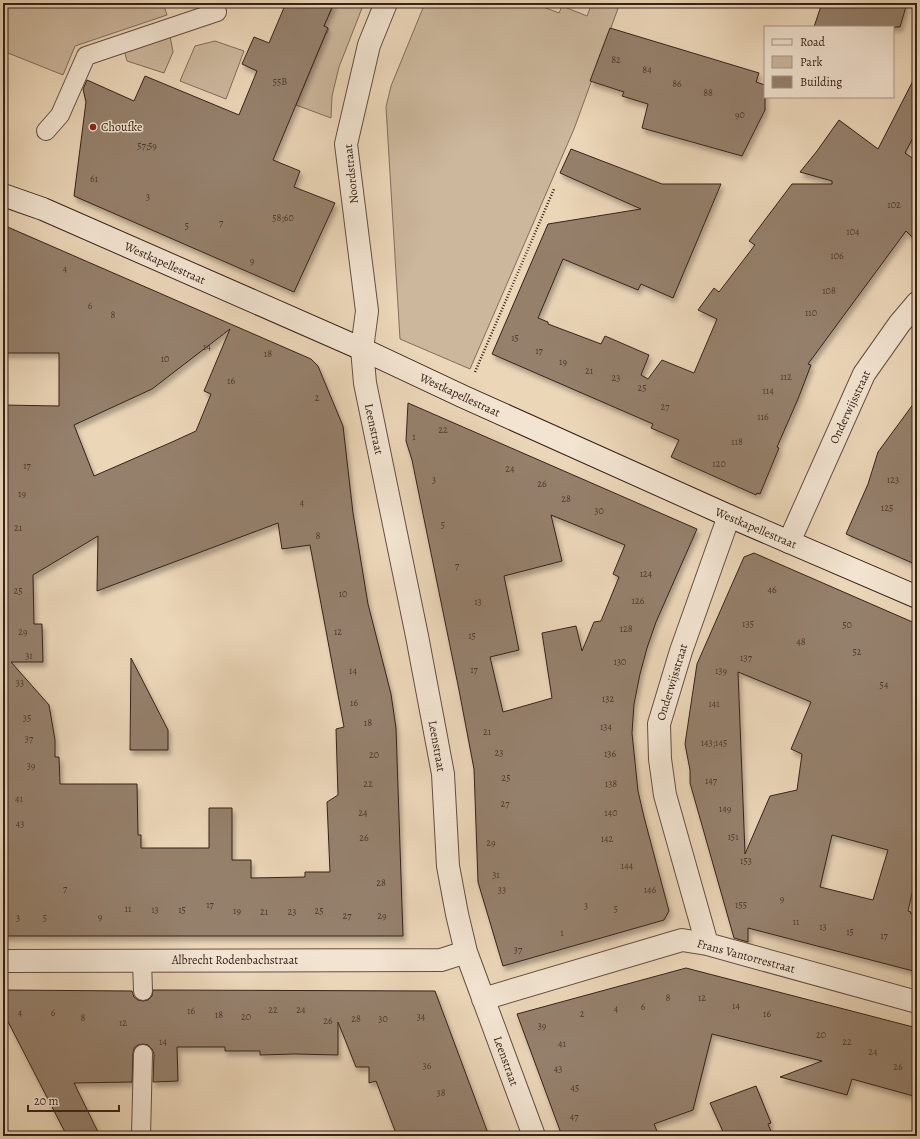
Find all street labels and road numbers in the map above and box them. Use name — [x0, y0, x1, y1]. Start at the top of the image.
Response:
street label: Noordstraat — [340, 143, 362, 205]
street label: Westkapellestraat — [121, 238, 208, 288]
street label: Onderwijsstraat — [826, 368, 874, 446]
street label: Westkapellestraat — [416, 369, 503, 421]
street label: Leenstraat — [361, 402, 387, 456]
street label: Westkapellestraat — [712, 503, 799, 552]
street label: Onderwijsstraat — [653, 642, 691, 722]
street label: Leenstraat — [425, 719, 449, 773]
street label: Frans Vantorrestraat — [695, 935, 797, 977]
street label: Albrecht Rodenbachstraat — [171, 952, 298, 968]
street label: Leenstraat — [490, 1034, 522, 1088]

